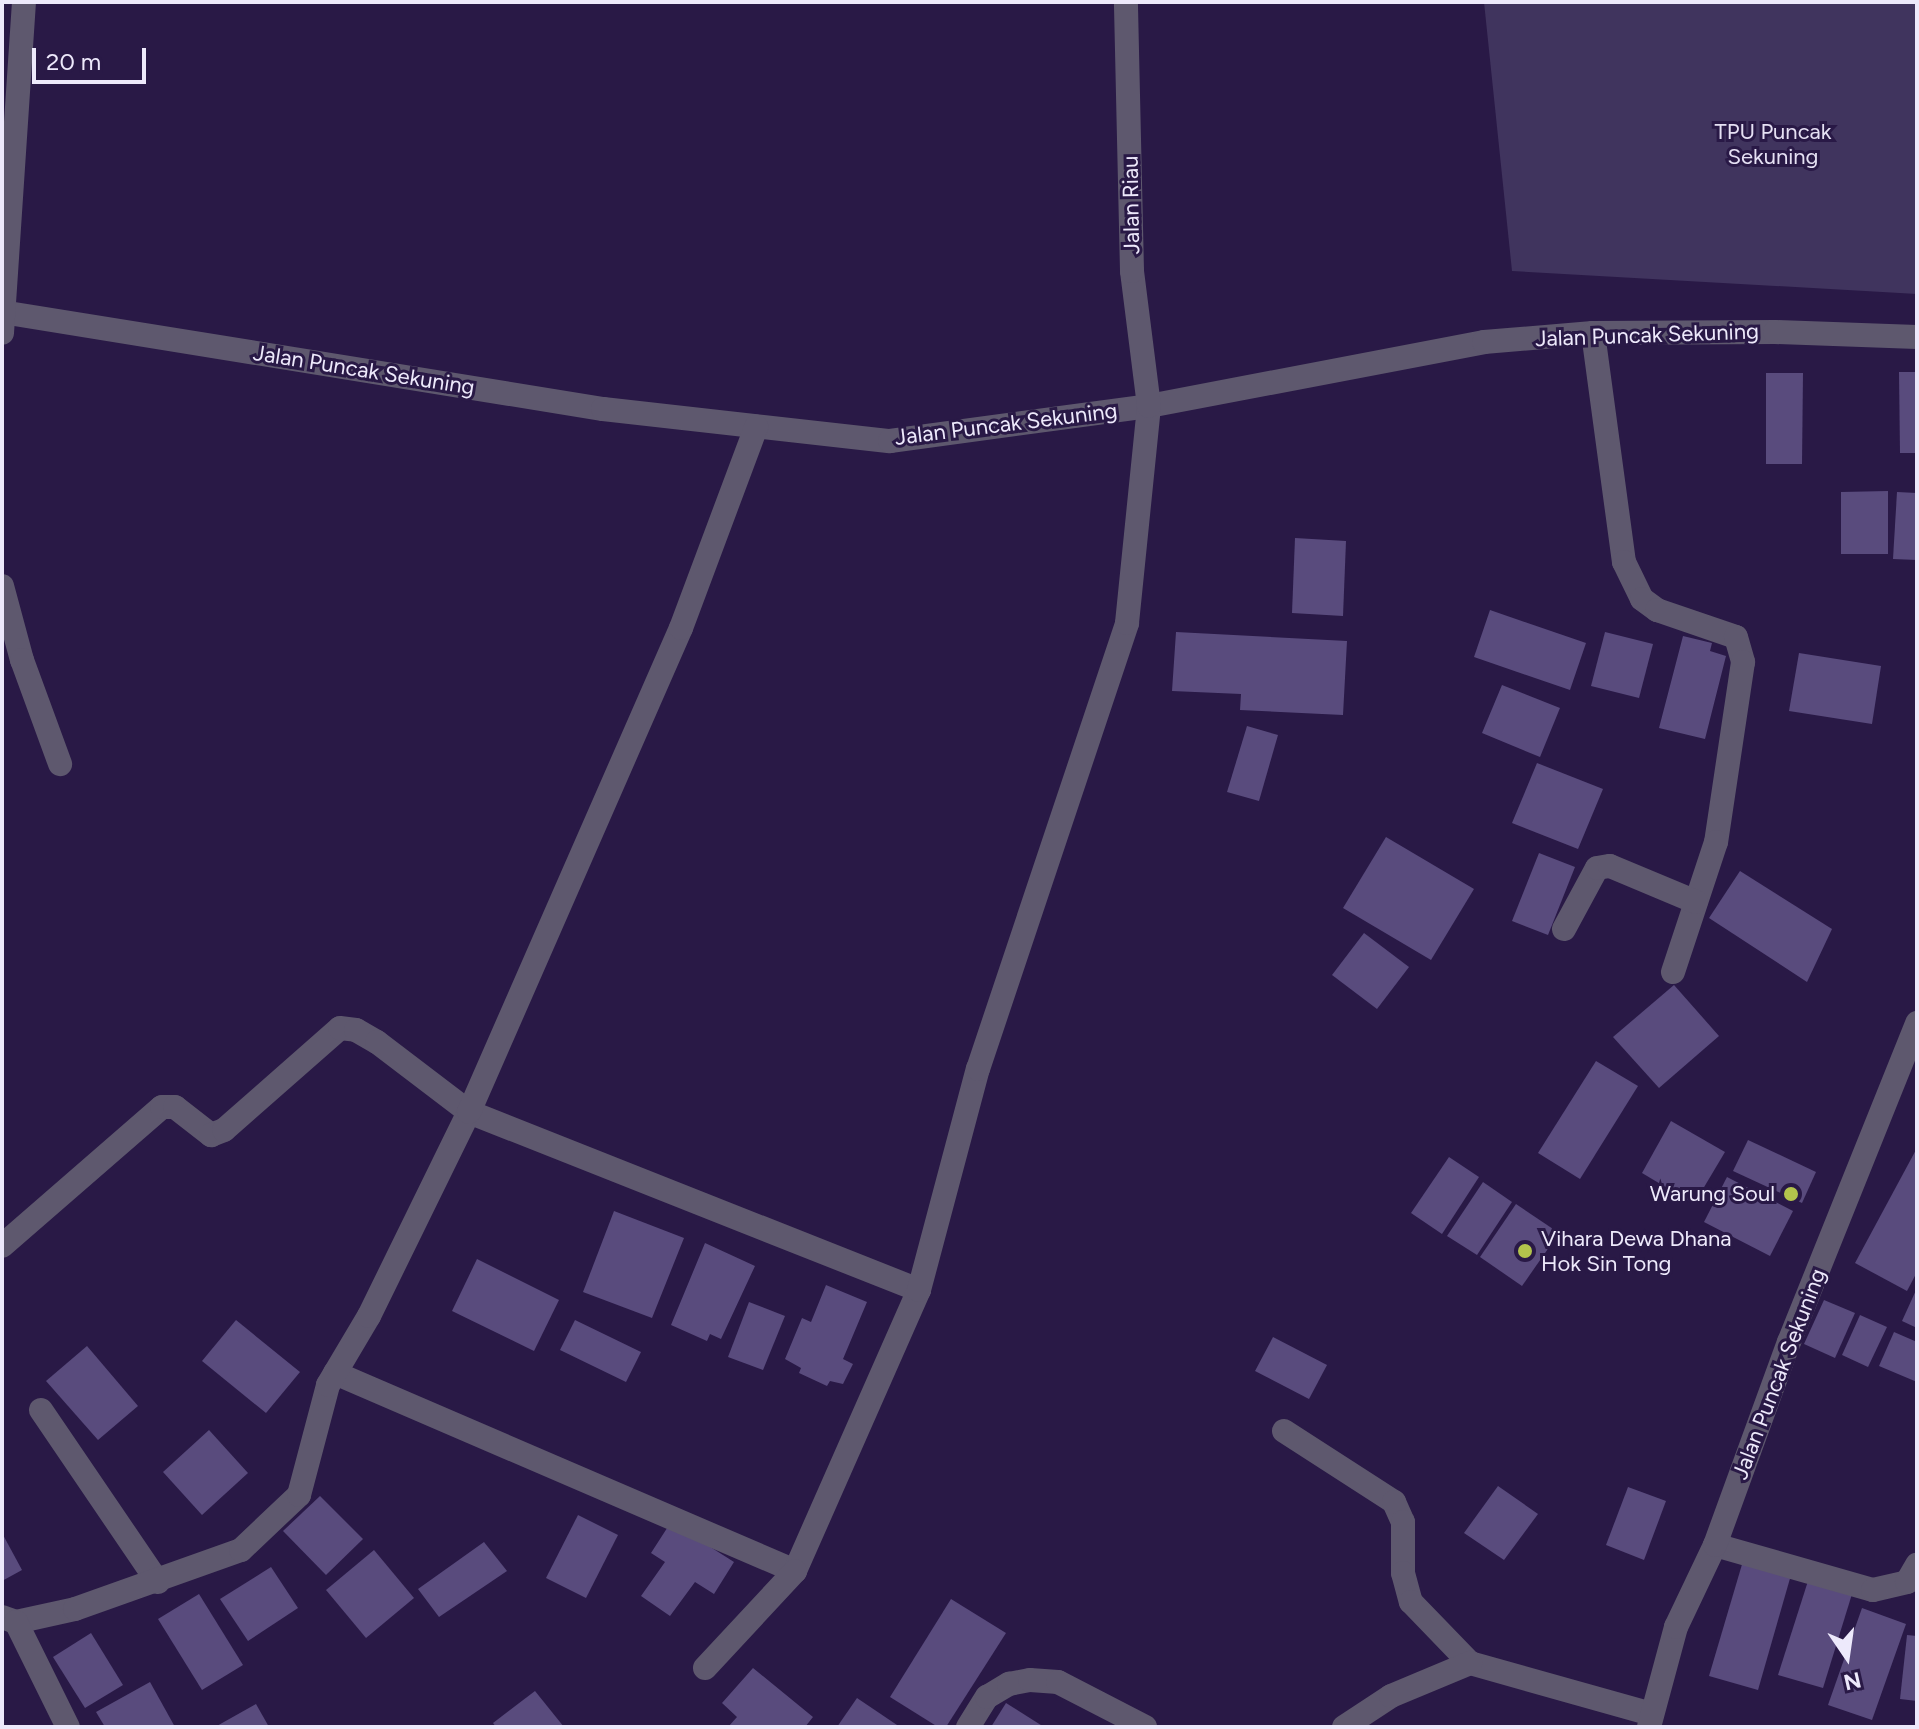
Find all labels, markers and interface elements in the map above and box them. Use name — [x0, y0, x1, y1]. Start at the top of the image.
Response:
scale bar — [36, 32, 150, 82]
text: 20 m — [46, 47, 101, 76]
park label: TPU Puncak Sekuning — [1715, 118, 1831, 170]
street label: Jalan Riau — [1117, 155, 1145, 255]
street label: Jalan Puncak Sekuning — [1535, 318, 1759, 352]
street label: Jalan Puncak Sekuning — [251, 339, 477, 401]
street label: Jalan Puncak Sekuning — [893, 397, 1119, 451]
place label: Warung Soul — [1650, 1181, 1775, 1207]
marker: Warung Soul — [1782, 1185, 1800, 1203]
place label: Vihara Dewa Dhana Hok Sin Tong — [1541, 1225, 1732, 1276]
marker: Vihara Dewa Dhana Hok Sin Tong — [1516, 1242, 1534, 1260]
street label: Jalan Puncak Sekuning — [1727, 1265, 1831, 1483]
north arrow — [1807, 1617, 1887, 1697]
text: N — [1841, 1666, 1864, 1696]

